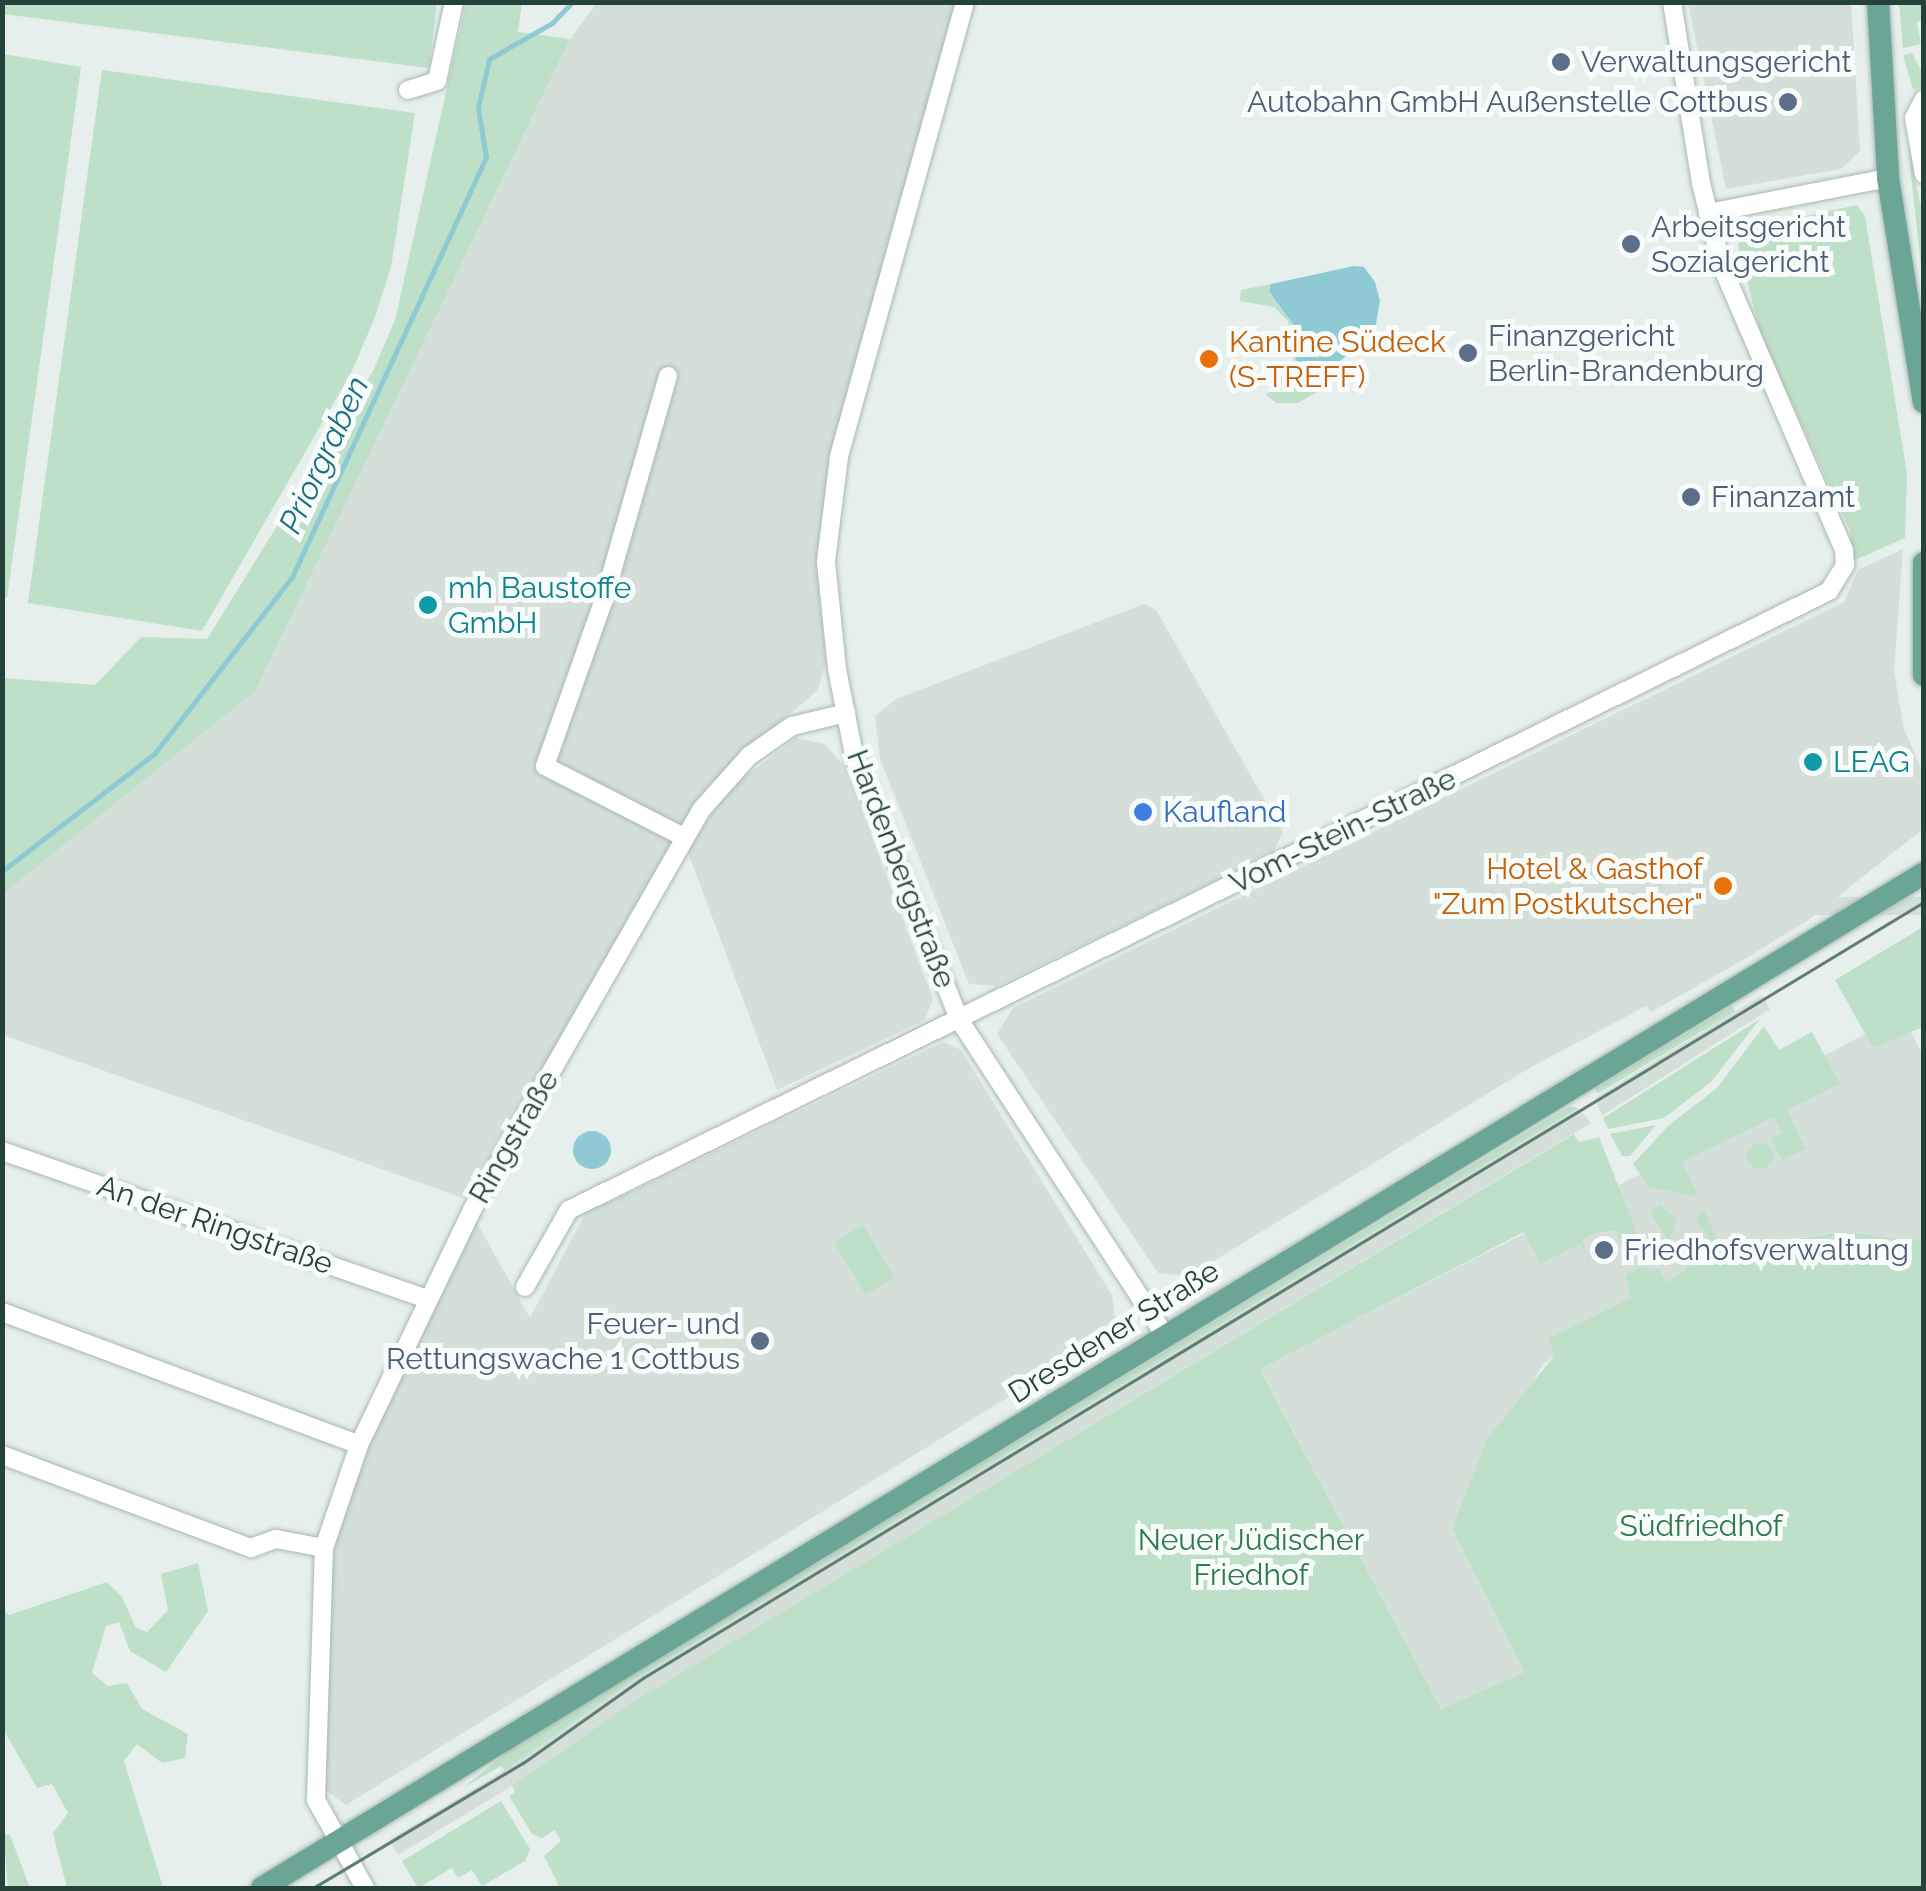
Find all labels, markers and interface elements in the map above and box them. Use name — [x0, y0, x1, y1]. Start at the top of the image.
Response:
place label: Verwaltungsgericht — [1581, 44, 1851, 80]
marker: Verwaltungsgericht — [1550, 51, 1572, 73]
place label: Autobahn GmbH Außenstelle Cottbus — [1246, 84, 1768, 120]
marker: Autobahn GmbH Außenstelle Cottbus — [1777, 91, 1799, 113]
place label: Arbeitsgericht Sozialgericht — [1651, 209, 1846, 280]
marker: Arbeitsgericht Sozialgericht — [1620, 233, 1642, 255]
place label: Finanzgericht Berlin-Brandenburg — [1488, 318, 1764, 388]
place label: Kantine Südeck (S-TREFF) — [1229, 324, 1446, 394]
marker: Finanzgericht Berlin-Brandenburg — [1457, 342, 1479, 364]
marker: Kantine Südeck (S-TREFF) — [1198, 348, 1220, 370]
water label: Priorgraben — [271, 371, 377, 539]
place label: Finanzamt — [1711, 479, 1855, 515]
marker: Finanzamt — [1680, 486, 1702, 508]
place label: mh Baustoffe GmbH — [448, 570, 631, 640]
marker: mh Baustoffe GmbH — [417, 594, 439, 616]
place label: LEAG — [1833, 744, 1910, 780]
street label: Hardenbergstraße — [839, 745, 963, 993]
marker: LEAG — [1802, 751, 1824, 773]
street label: Vom-Stein-Straße — [1224, 761, 1462, 901]
place label: Kaufland — [1163, 794, 1286, 830]
marker: Kaufland — [1132, 801, 1154, 823]
place label: Hotel & Gasthof "Zum Postkutscher" — [1433, 851, 1703, 922]
marker: Hotel & Gasthof "Zum Postkutscher" — [1712, 875, 1734, 897]
street label: Ringstraße — [462, 1064, 566, 1210]
street label: An der Ringstraße — [92, 1168, 338, 1282]
place label: Friedhofsverwaltung — [1624, 1232, 1909, 1268]
marker: Friedhofsverwaltung — [1593, 1239, 1615, 1261]
street label: Dresdener Straße — [1002, 1253, 1226, 1411]
place label: Feuer- und Rettungswache 1 Cottbus — [386, 1306, 740, 1376]
marker: Feuer- und Rettungswache 1 Cottbus — [749, 1330, 771, 1352]
park label: Südfriedhof — [1620, 1508, 1782, 1544]
park label: Neuer Jüdischer Friedhof — [1137, 1522, 1365, 1592]

